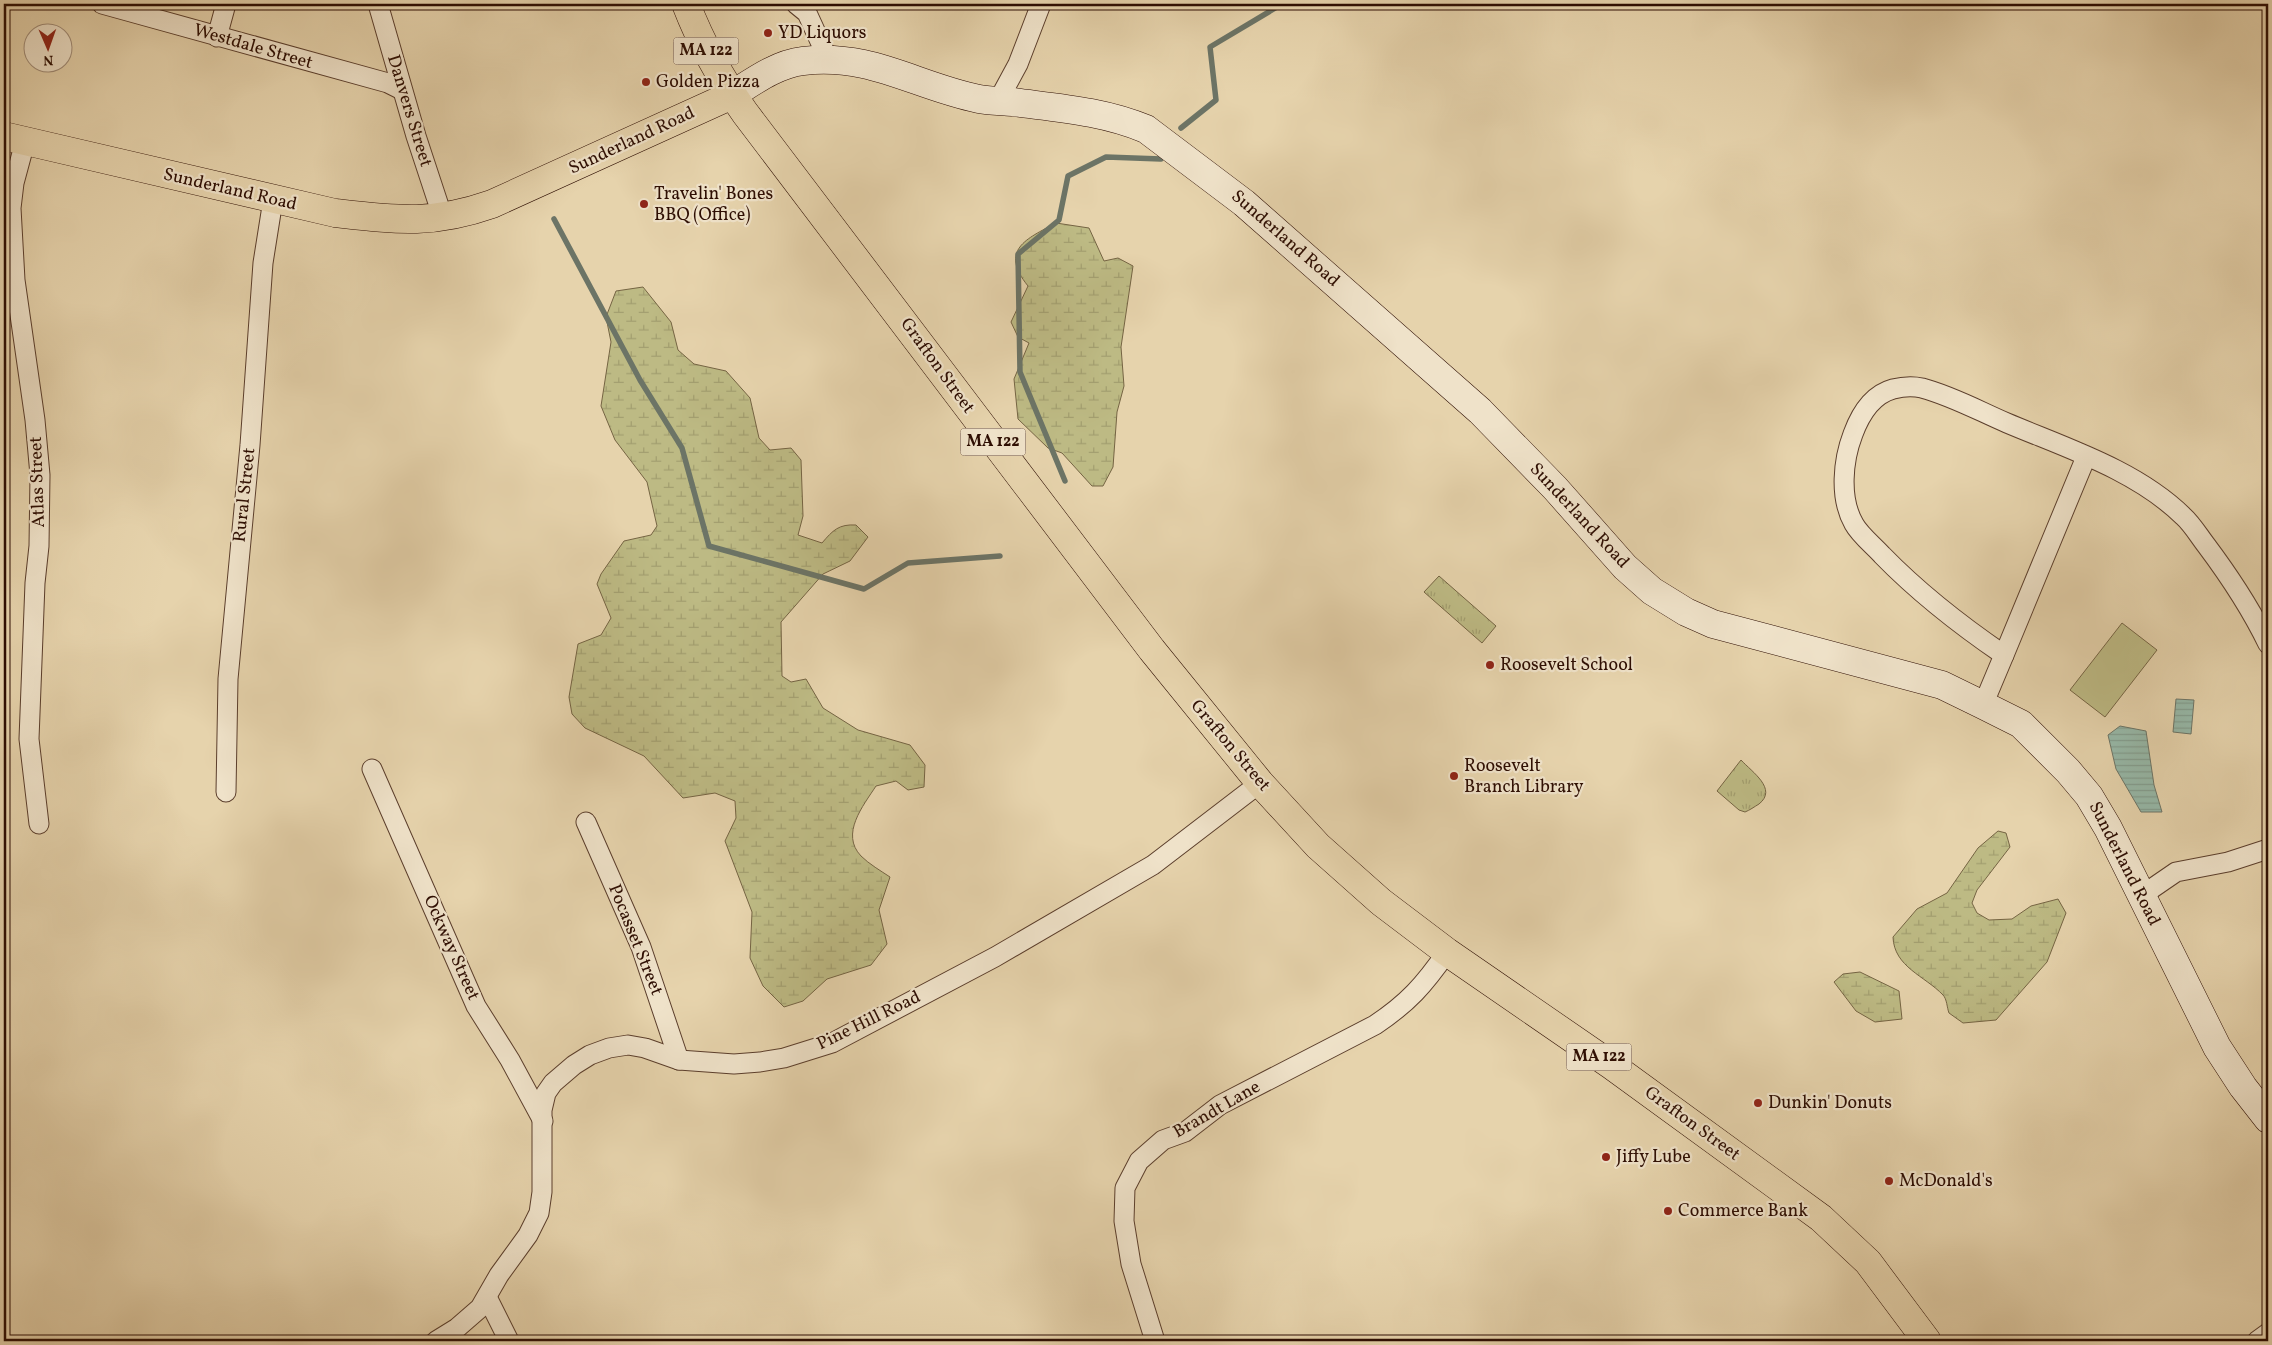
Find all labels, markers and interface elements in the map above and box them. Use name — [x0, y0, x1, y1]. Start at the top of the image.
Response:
street label: Westdale Street — [191, 18, 315, 76]
place label: YD Liquors — [778, 21, 866, 46]
north arrow — [22, 22, 72, 72]
marker: YD Liquors — [762, 27, 774, 39]
road number: MA 122 — [674, 37, 738, 64]
text: N — [43, 50, 54, 69]
street label: Danvers Street — [380, 52, 438, 170]
place label: Golden Pizza — [656, 70, 760, 95]
marker: Golden Pizza — [640, 76, 652, 88]
street label: Sunderland Road — [565, 101, 699, 181]
street label: Sunderland Road — [161, 162, 299, 218]
place label: Travelin' Bones BBQ (Office) — [654, 182, 773, 228]
street label: Sunderland Road — [1225, 185, 1345, 293]
marker: Travelin' Bones BBQ (Office) — [638, 198, 650, 210]
street label: Grafton Street — [894, 313, 980, 419]
road number: MA 122 — [960, 428, 1026, 456]
street label: Atlas Street — [24, 436, 52, 528]
street label: Rural Street — [228, 446, 262, 544]
street label: Sunderland Road — [1523, 458, 1635, 574]
place label: Roosevelt School — [1500, 653, 1633, 678]
marker: Roosevelt School — [1484, 659, 1496, 671]
street label: Grafton Street — [1184, 695, 1276, 797]
place label: Roosevelt Branch Library — [1464, 754, 1584, 800]
marker: Roosevelt Branch Library — [1448, 770, 1460, 782]
street label: Sunderland Road — [2082, 797, 2166, 931]
street label: Pocasset Street — [601, 881, 669, 999]
street label: Ockway Street — [417, 891, 485, 1005]
street label: Pine Hill Road — [813, 985, 925, 1057]
road number: MA 122 — [1566, 1044, 1632, 1070]
street label: Brandt Lane — [1169, 1075, 1265, 1145]
street label: Grafton Street — [1639, 1081, 1745, 1167]
place label: Dunkin' Donuts — [1768, 1091, 1892, 1116]
marker: Dunkin' Donuts — [1752, 1097, 1764, 1109]
place label: Jiffy Lube — [1616, 1145, 1691, 1170]
marker: Jiffy Lube — [1600, 1151, 1612, 1163]
place label: McDonald's — [1899, 1169, 1993, 1194]
marker: McDonald's — [1883, 1175, 1895, 1187]
place label: Commerce Bank — [1678, 1199, 1808, 1224]
marker: Commerce Bank — [1662, 1205, 1674, 1217]

